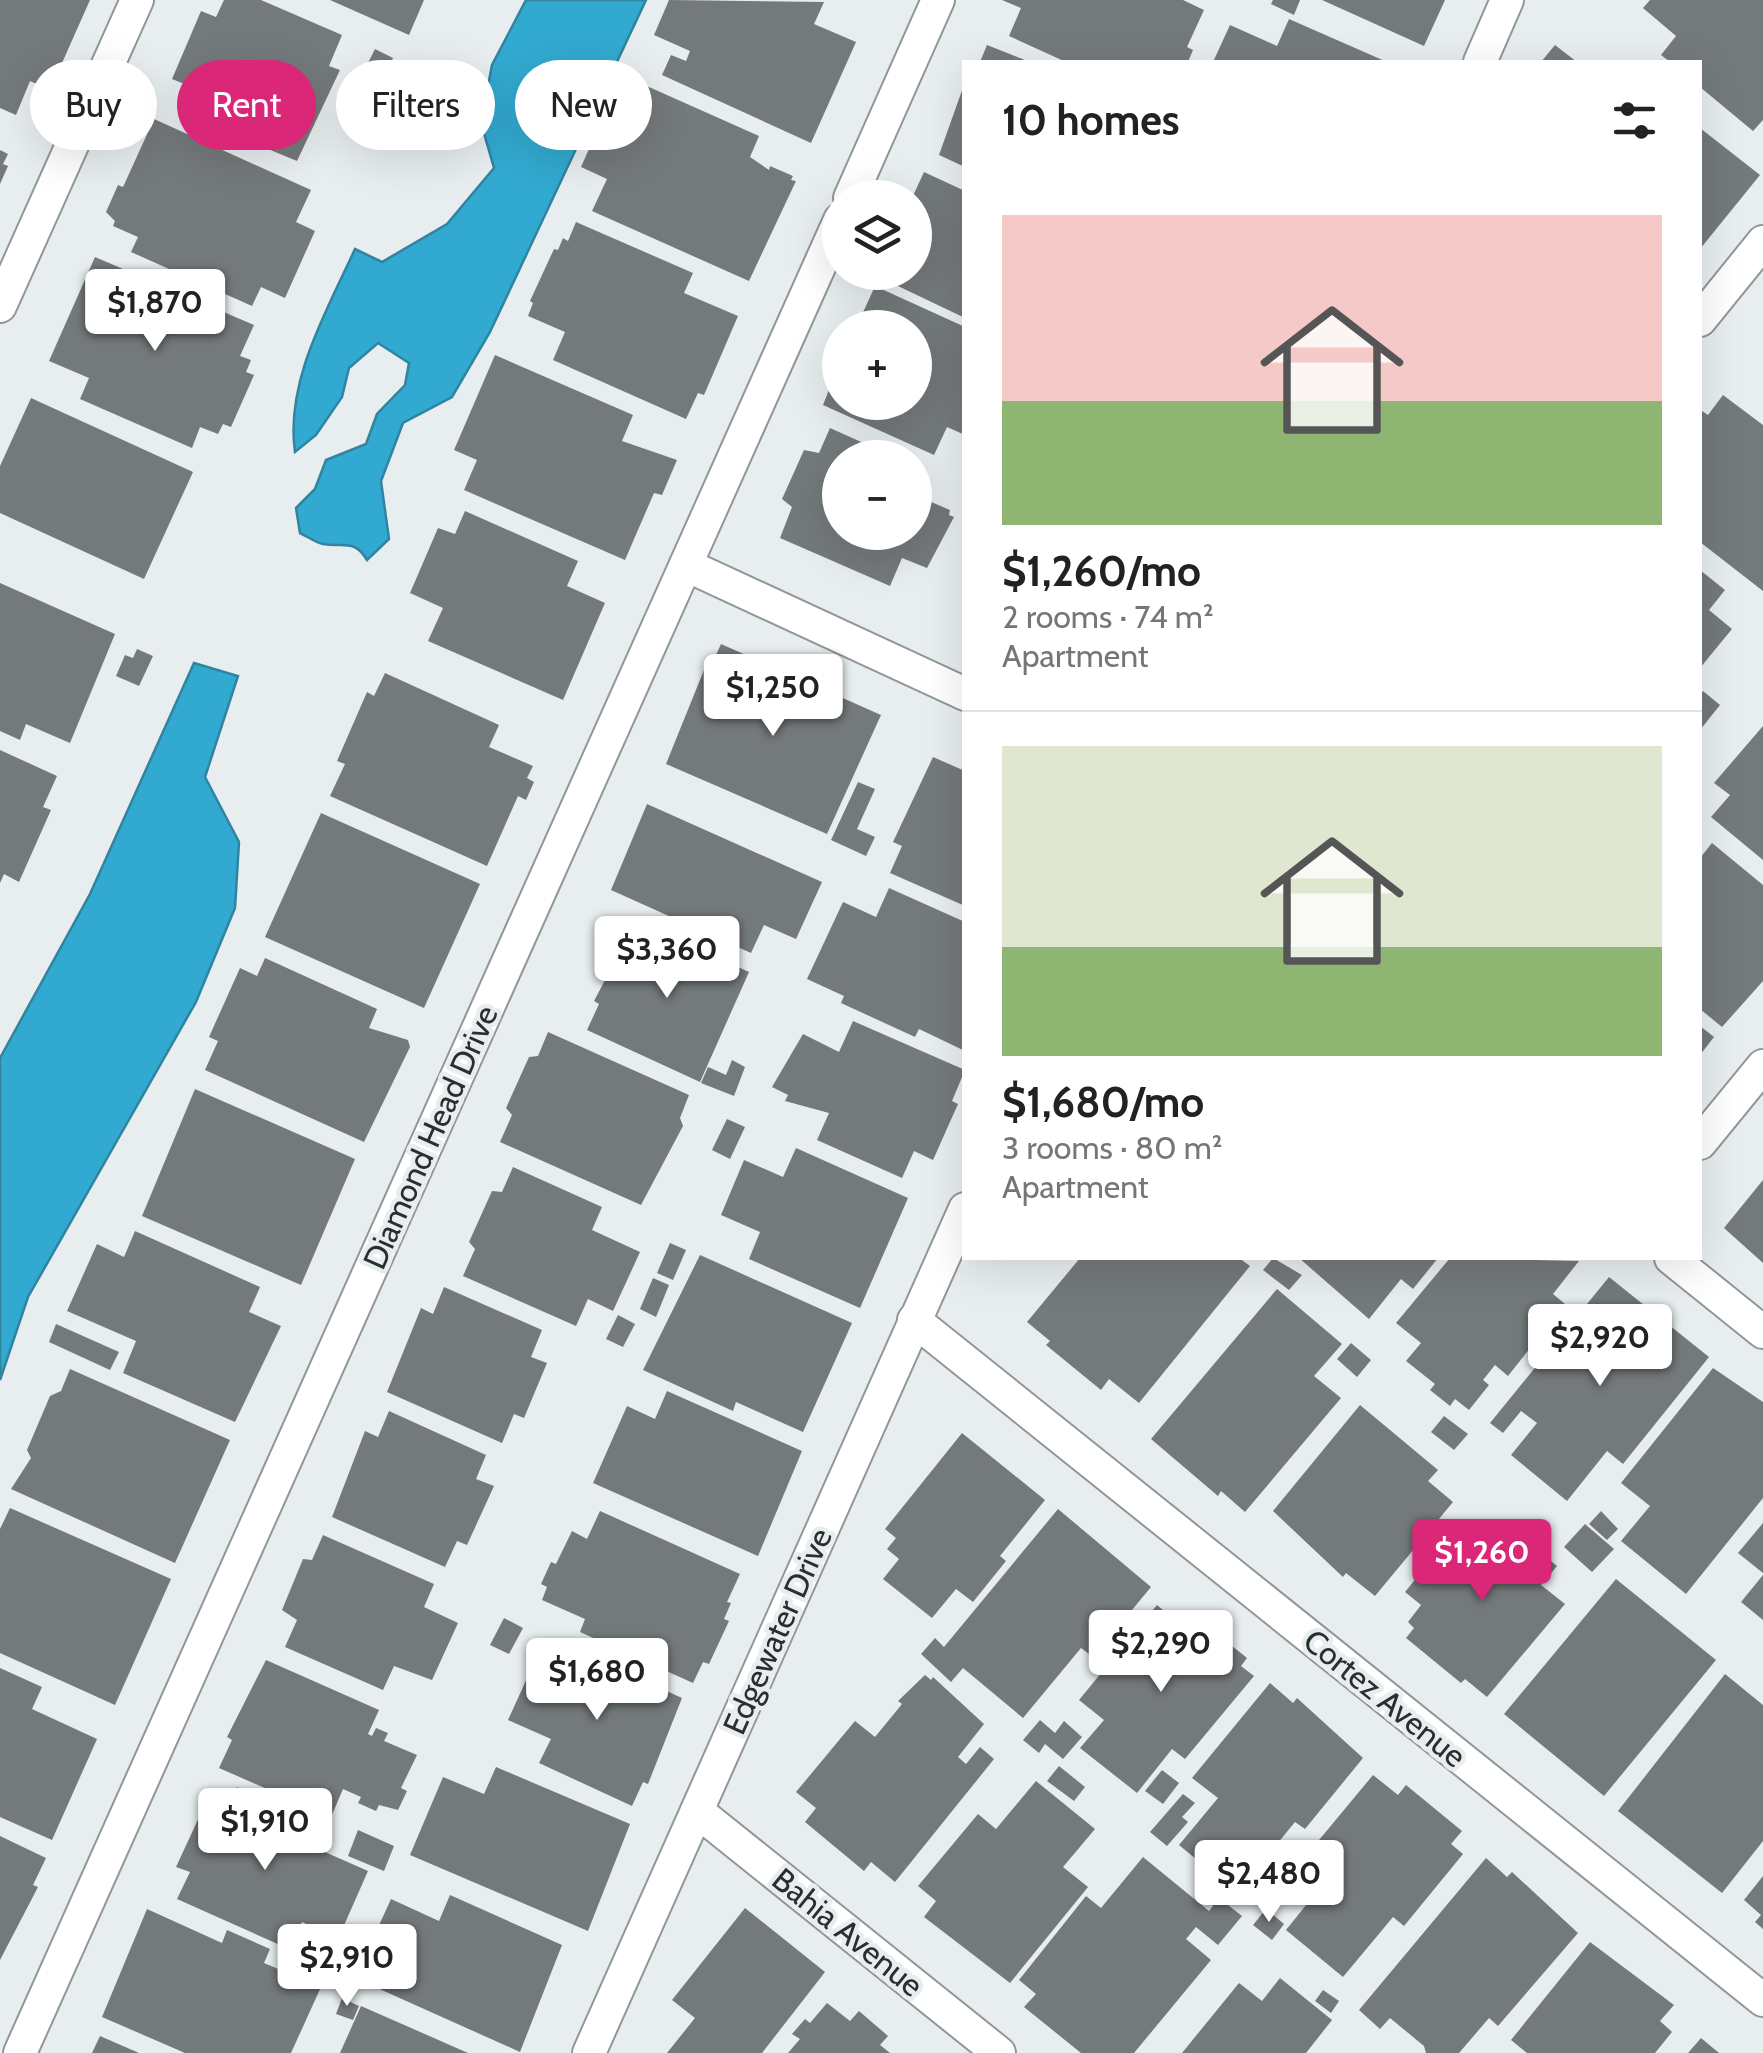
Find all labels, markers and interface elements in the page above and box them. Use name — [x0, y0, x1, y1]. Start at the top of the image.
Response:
chip: Buy — [30, 60, 157, 150]
chip: Rent — [177, 60, 316, 150]
chip: Filters — [336, 60, 495, 150]
chip: New — [515, 60, 652, 150]
icon: filters — [1607, 93, 1662, 148]
text: 10 homes — [1002, 94, 1180, 146]
map controls — [822, 180, 932, 550]
button: layers — [822, 180, 932, 290]
pin: $1,870 — [74, 269, 236, 354]
icon: home — [1242, 280, 1422, 460]
text: $1,870 — [107, 282, 203, 321]
button: + — [822, 310, 932, 420]
button: − — [822, 440, 932, 550]
text: $1,260/mo — [1002, 545, 1201, 597]
text: 2 rooms · 74 m² — [1002, 597, 1214, 636]
text: Apartment — [1002, 636, 1149, 675]
pin: $1,250 — [692, 654, 854, 739]
text: $1,250 — [726, 667, 820, 706]
icon: home — [1242, 811, 1422, 991]
pin: $3,360 — [586, 916, 748, 1001]
text: $3,360 — [616, 929, 718, 968]
street label: Diamond Head Drive — [354, 999, 506, 1275]
text: $1,680/mo — [1002, 1076, 1204, 1128]
text: 3 rooms · 80 m² — [1002, 1128, 1222, 1167]
text: Apartment — [1002, 1167, 1149, 1206]
pin: $2,920 — [1519, 1304, 1681, 1389]
text: $2,920 — [1550, 1317, 1650, 1356]
pin: $1,260 — [1401, 1519, 1563, 1604]
street label: Edgewater Drive — [714, 1522, 840, 1740]
text: $1,260 — [1434, 1532, 1530, 1571]
pin: $2,290 — [1080, 1610, 1242, 1695]
street label: Cortez Avenue — [1296, 1621, 1474, 1775]
text: $2,290 — [1111, 1623, 1211, 1662]
pin: $1,680 — [516, 1638, 678, 1723]
text: $1,680 — [548, 1651, 646, 1690]
pin: $1,910 — [184, 1788, 346, 1873]
text: $1,910 — [220, 1801, 310, 1840]
pin: $2,480 — [1188, 1840, 1350, 1925]
text: $2,480 — [1217, 1853, 1321, 1892]
street label: Bahia Avenue — [765, 1859, 931, 2005]
pin: $2,910 — [266, 1924, 428, 2009]
text: $2,910 — [300, 1937, 394, 1976]

